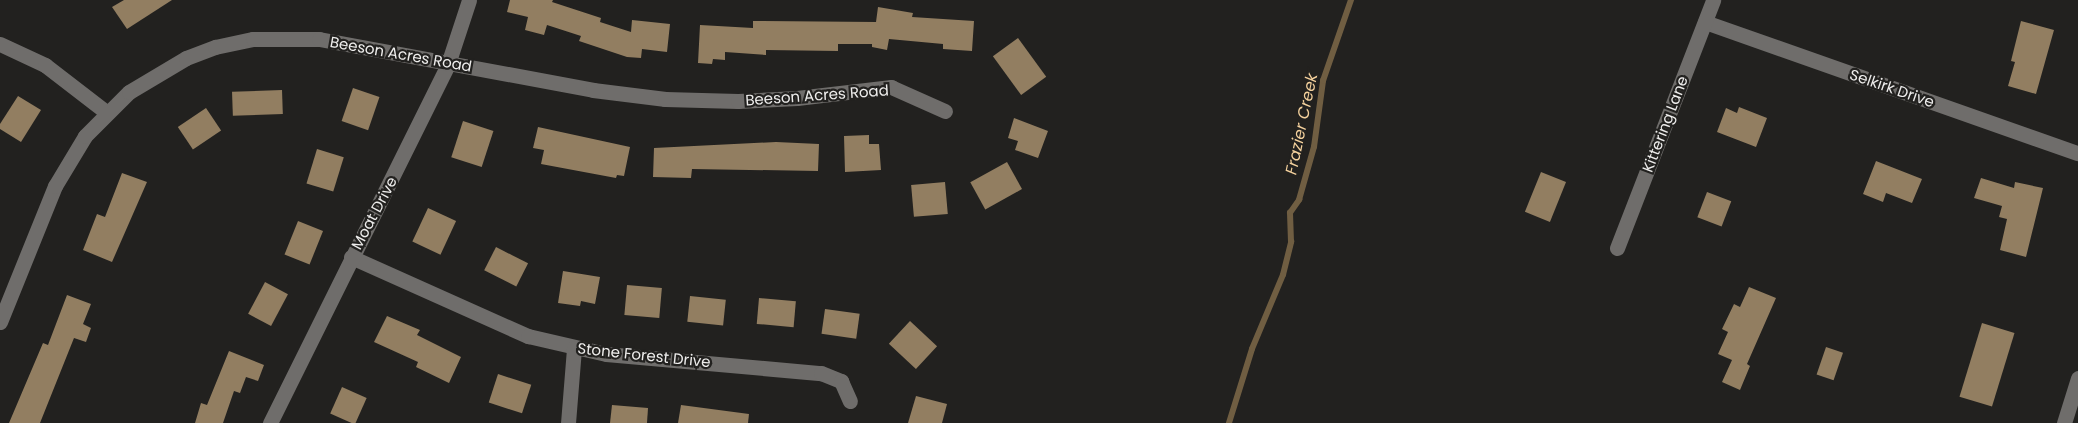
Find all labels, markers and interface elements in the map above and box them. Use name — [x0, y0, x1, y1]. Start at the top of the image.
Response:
street label: Beeson Acres Road — [329, 33, 473, 75]
street label: Selkirk Drive — [1847, 65, 1937, 111]
water label: Frazier Creek — [1282, 72, 1322, 176]
street label: Kittering Lane — [1638, 73, 1692, 175]
street label: Beeson Acres Road — [745, 81, 889, 109]
street label: Moat Drive — [347, 174, 401, 252]
street label: Stone Forest Drive — [577, 339, 711, 371]

